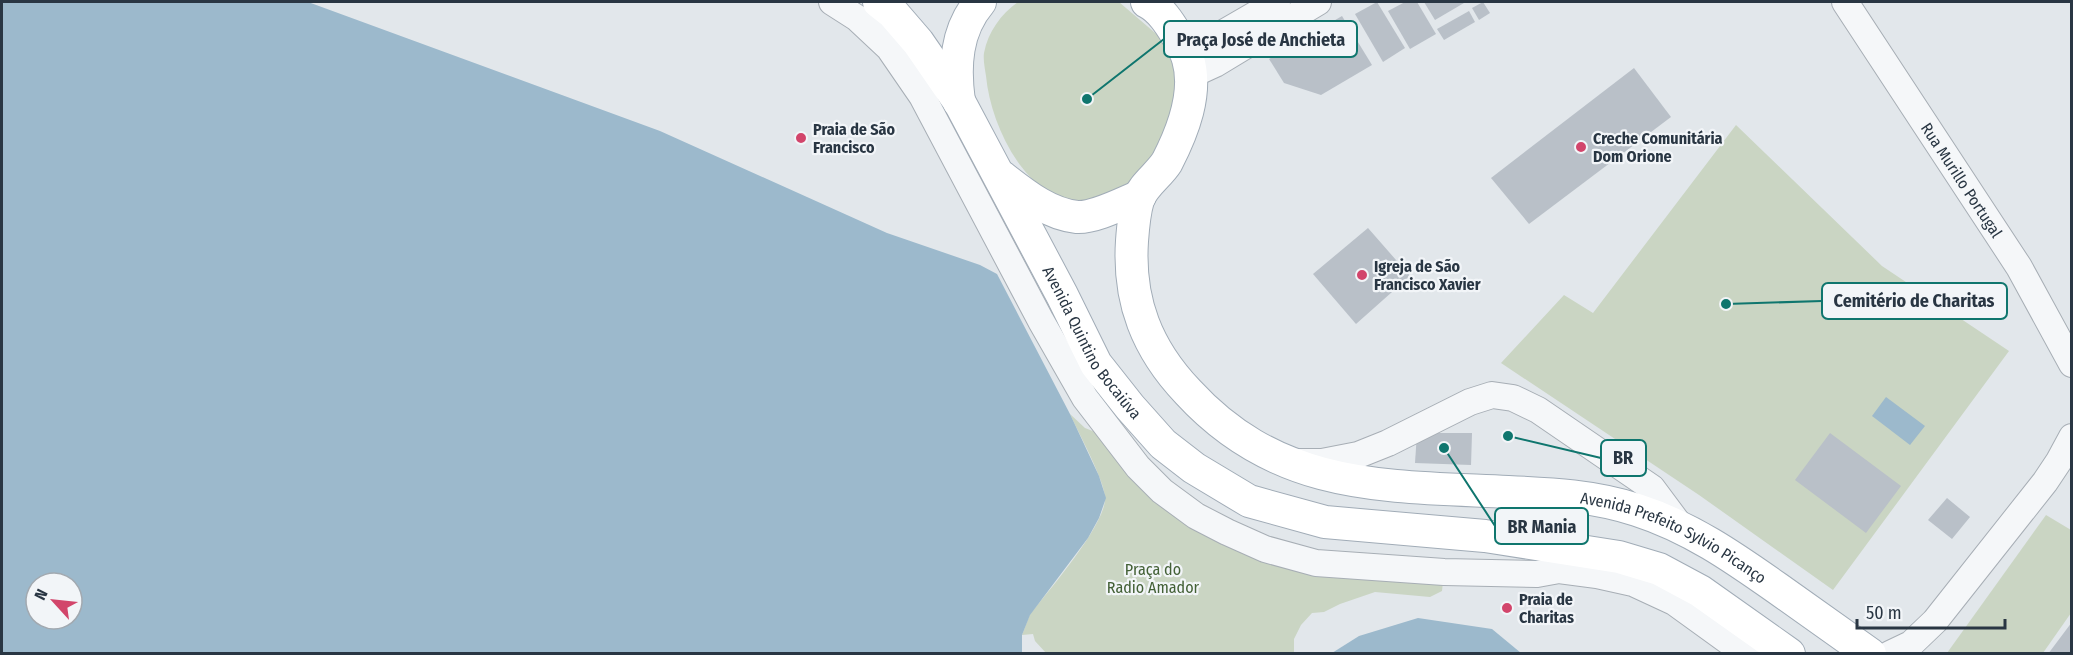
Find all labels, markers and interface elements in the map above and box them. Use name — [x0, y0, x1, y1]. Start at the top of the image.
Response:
callout: Praça José de Anchieta — [1164, 21, 1357, 57]
text: Praça José de Anchieta — [1177, 29, 1345, 51]
street label: Rua Murillo Portugal — [1917, 119, 2006, 241]
place label: Praia de São Francisco — [813, 120, 896, 157]
place label: Creche Comunitária Dom Orione — [1593, 129, 1723, 166]
marker: Praia de São Francisco — [794, 131, 808, 145]
marker: Creche Comunitária Dom Orione — [1574, 140, 1588, 154]
place label: Igreja de São Francisco Xavier — [1374, 257, 1481, 294]
street label: Avenida Quintino Bocaiúva — [1038, 263, 1145, 423]
marker: Igreja de São Francisco Xavier — [1355, 268, 1369, 282]
callout: Cemitério de Charitas — [1822, 283, 2007, 319]
text: Cemitério de Charitas — [1834, 290, 1995, 312]
callout: BR — [1601, 440, 1646, 476]
text: BR — [1613, 447, 1634, 469]
street label: Avenida Prefeito Sylvio Picanço — [1579, 488, 1770, 588]
callout: BR Mania — [1495, 508, 1588, 544]
text: BR Mania — [1508, 516, 1576, 538]
park label: Praça do Radio Amador — [1107, 560, 1200, 597]
north arrow — [24, 571, 84, 631]
text: N — [30, 586, 52, 603]
place label: Praia de Charitas — [1519, 590, 1574, 627]
scale bar — [1857, 592, 2006, 630]
marker: Praia de Charitas — [1500, 601, 1514, 615]
text: 50 m — [1866, 602, 1902, 624]

